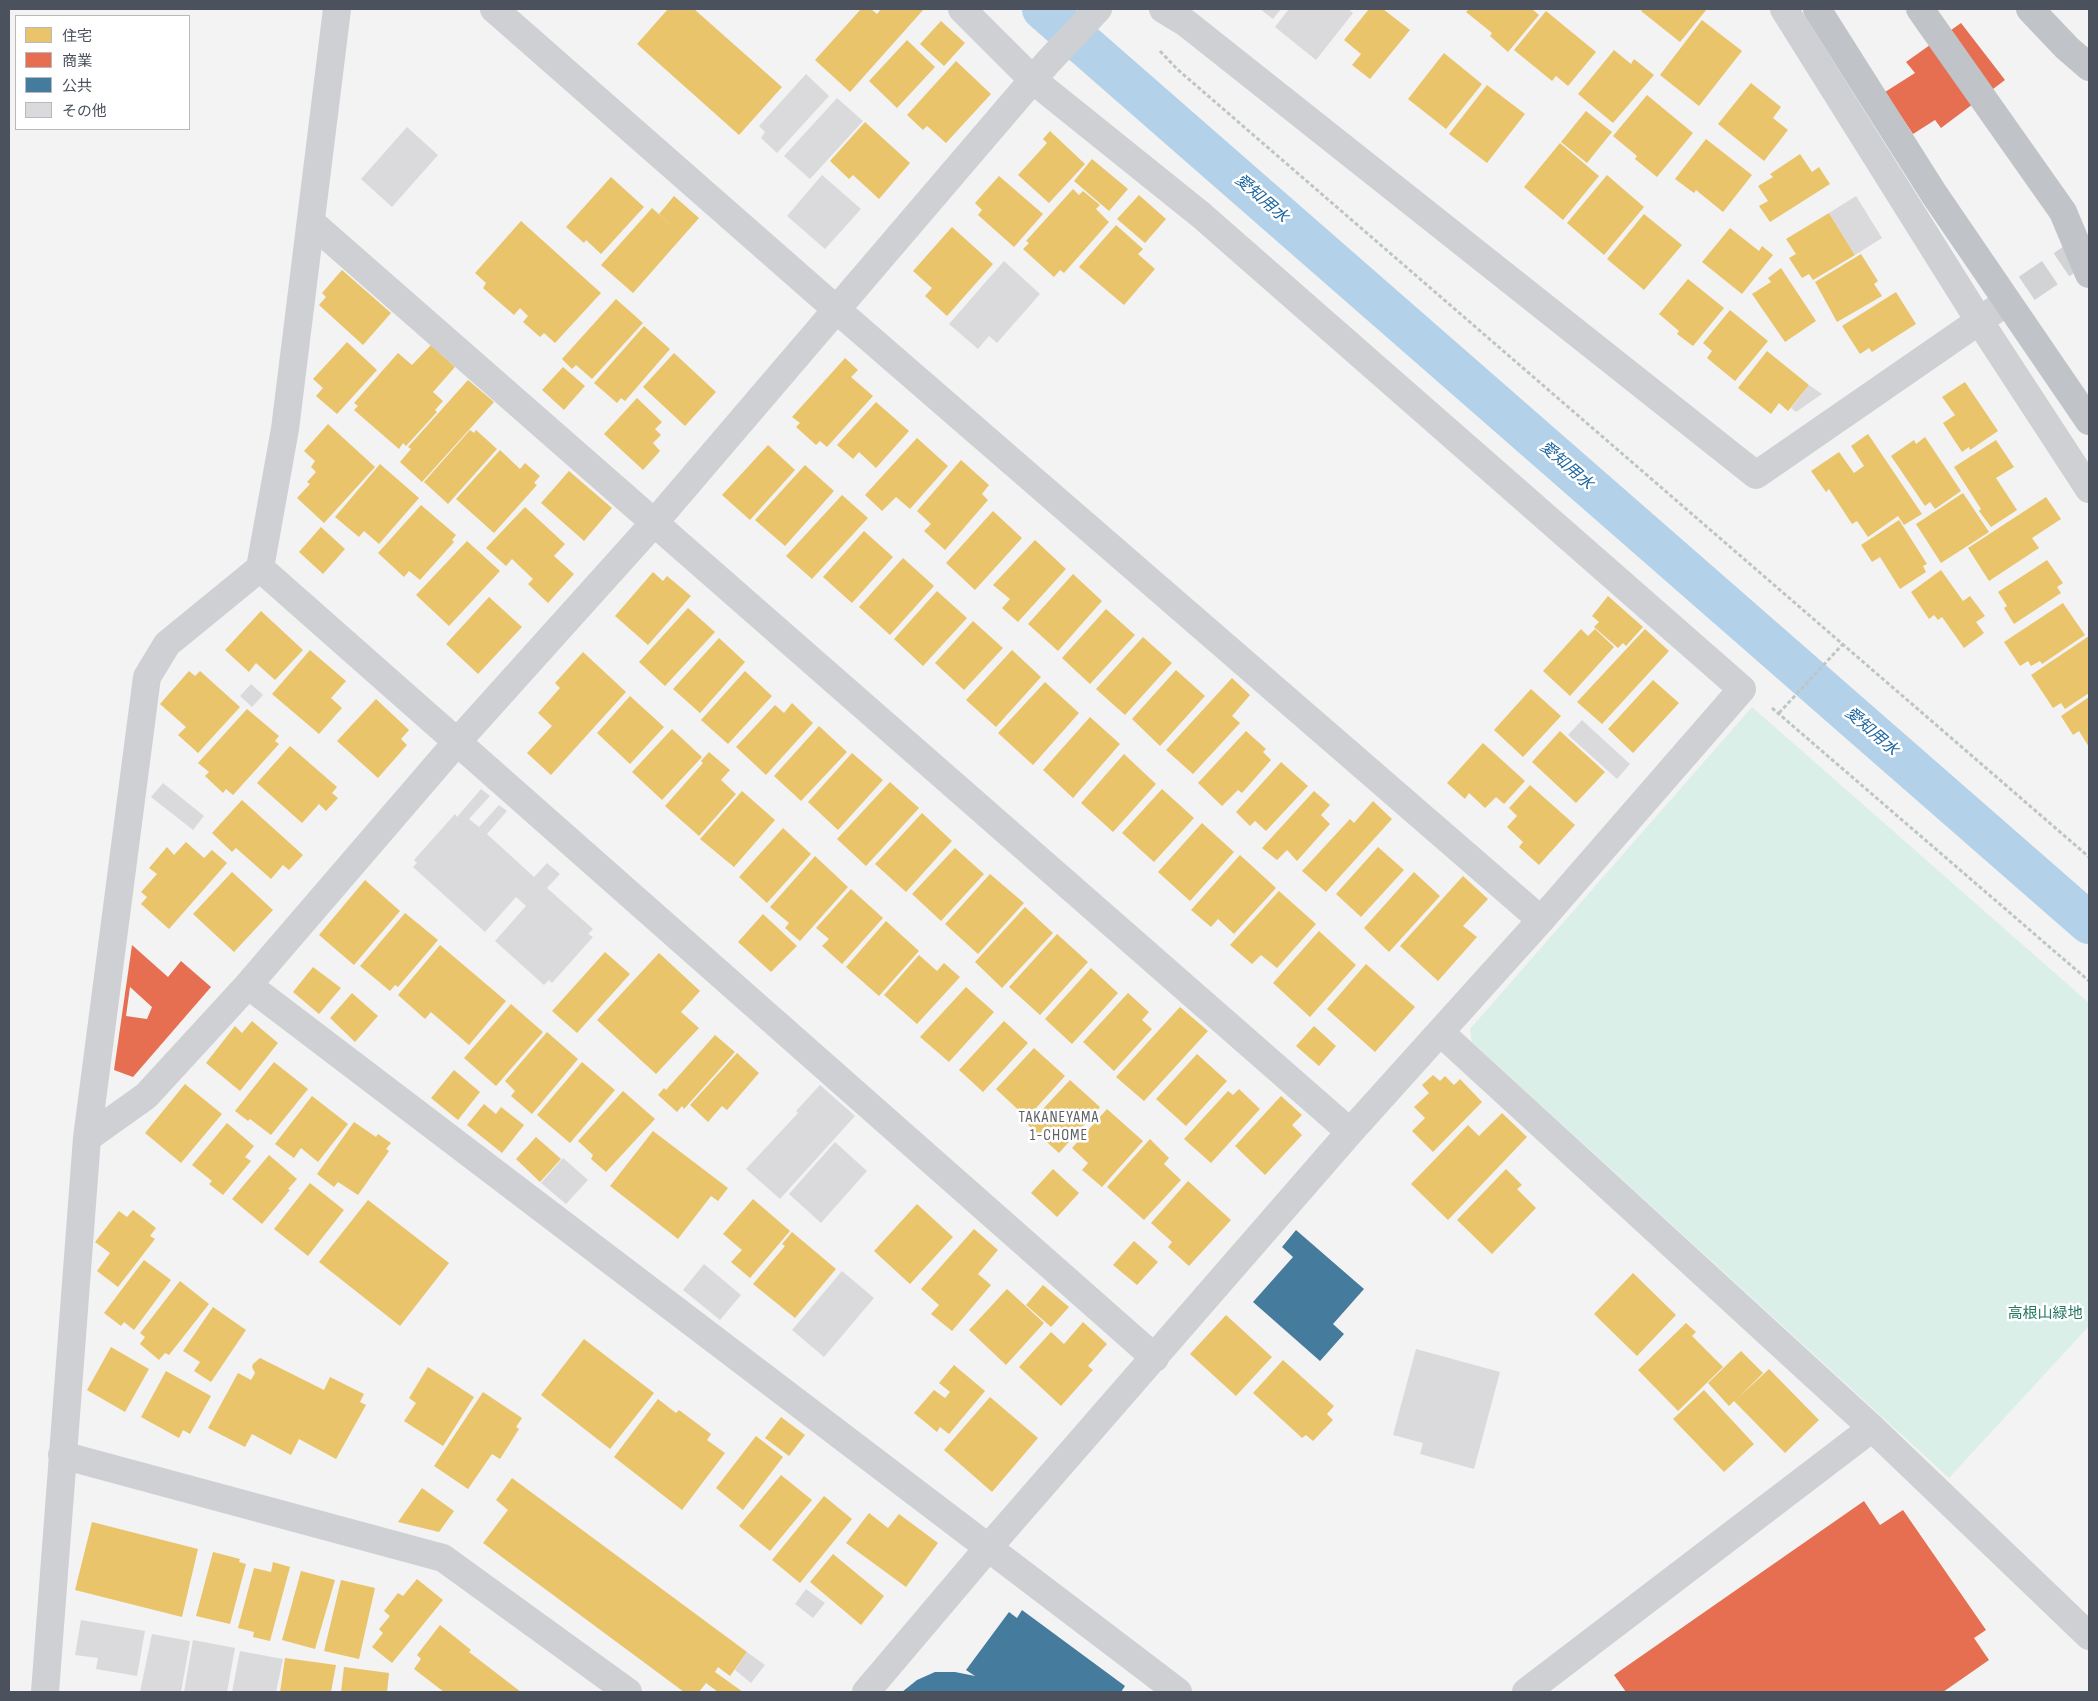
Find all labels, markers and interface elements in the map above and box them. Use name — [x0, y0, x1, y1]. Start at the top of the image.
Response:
legend — [15, 15, 190, 130]
text: 住宅 — [62, 27, 92, 46]
text: 商業 — [62, 52, 92, 71]
text: 公共 — [62, 77, 92, 96]
text: その他 — [62, 102, 107, 121]
water label: 愛知用水 — [1231, 171, 1291, 227]
water label: 愛知用水 — [1536, 438, 1596, 494]
water label: 愛知用水 — [1841, 704, 1901, 760]
district label: TAKANEYAMA 1-CHOME — [1017, 1108, 1101, 1146]
park label: 高根山緑地 — [2008, 1305, 2082, 1323]

